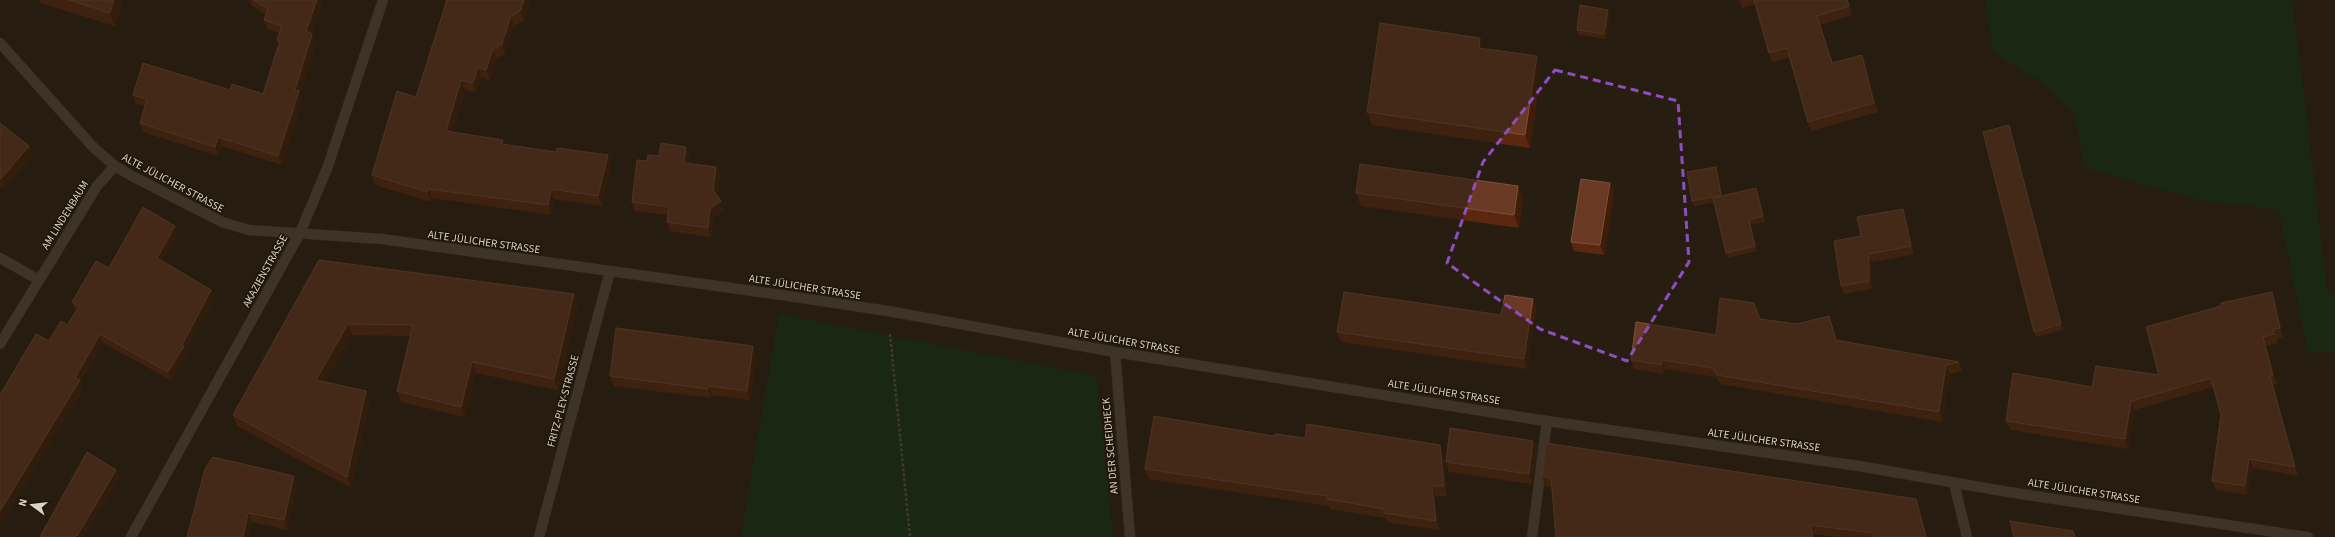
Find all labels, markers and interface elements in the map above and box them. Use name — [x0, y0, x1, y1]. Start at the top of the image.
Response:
street label: ALTE JÜLICHER STRASSE — [119, 150, 227, 216]
street label: AM LINDENBAUM — [38, 178, 92, 252]
street label: ALTE JÜLICHER STRASSE — [427, 227, 541, 257]
street label: AKAZIENSTRASSE — [239, 232, 291, 310]
street label: ALTE JÜLICHER STRASSE — [748, 271, 862, 303]
street label: ALTE JÜLICHER STRASSE — [1067, 324, 1181, 358]
street label: FRITZ-PLEY-STRASSE — [543, 353, 583, 449]
street label: ALTE JÜLICHER STRASSE — [1387, 376, 1501, 408]
street label: AN DER SCHEIDHECK — [1098, 397, 1122, 495]
street label: ALTE JÜLICHER STRASSE — [1707, 425, 1821, 455]
street label: ALTE JÜLICHER STRASSE — [2027, 475, 2141, 507]
north arrow — [12, 485, 52, 525]
text: N — [15, 497, 31, 508]

